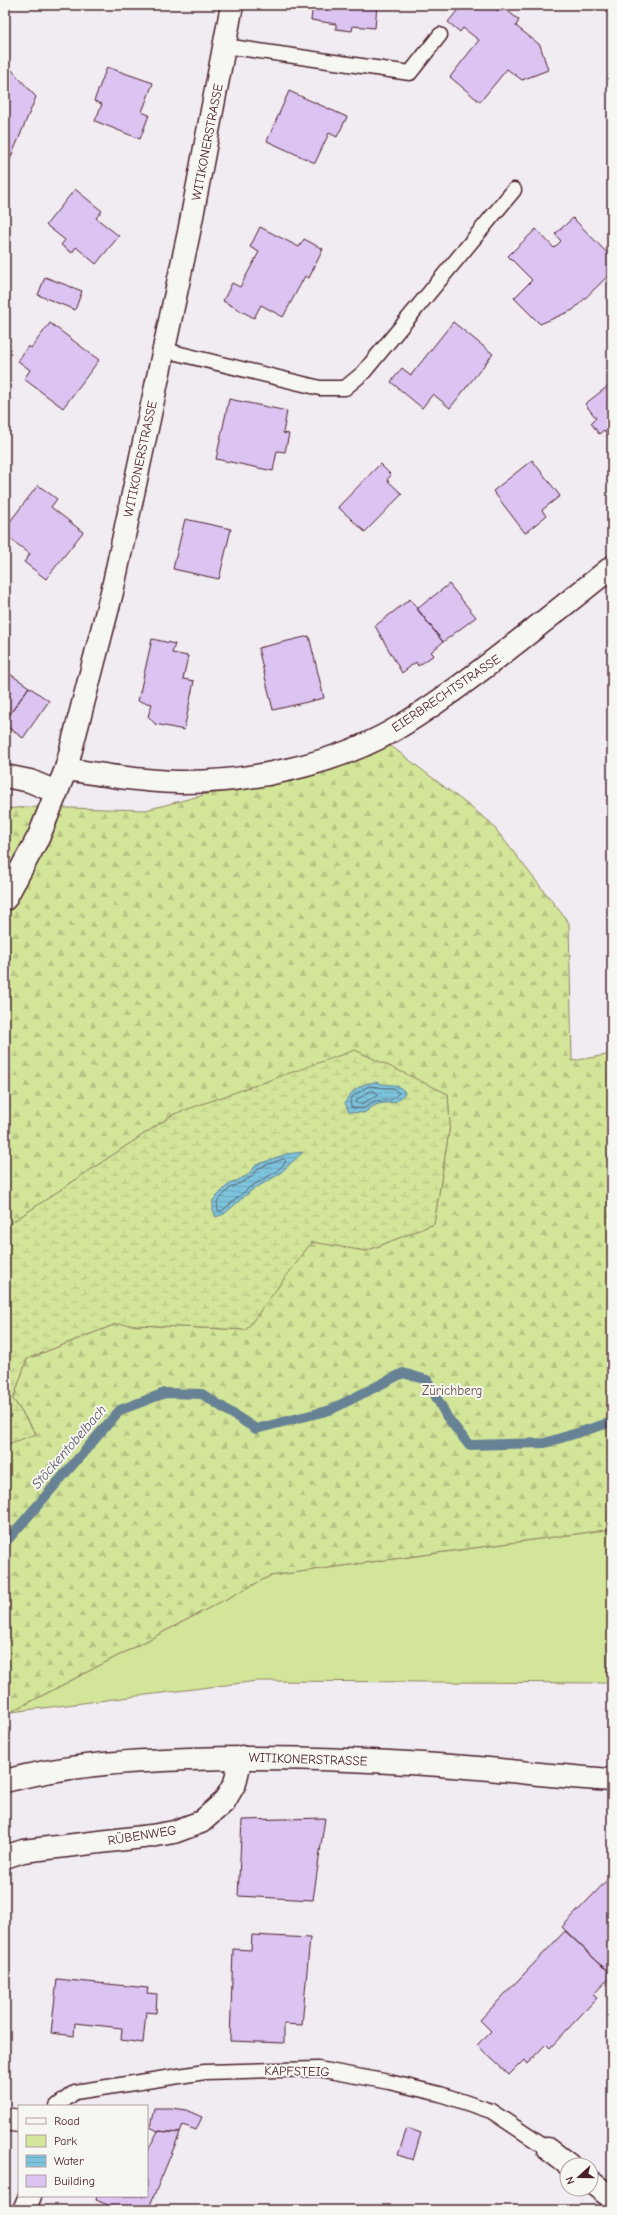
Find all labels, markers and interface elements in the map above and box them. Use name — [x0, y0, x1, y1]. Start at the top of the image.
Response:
street label: WITIKONERSTRASSE — [188, 82, 226, 202]
street label: WITIKONERSTRASSE — [120, 399, 160, 519]
street label: EIERBRECHTSTRASSE — [389, 651, 503, 735]
park label: Zürichberg — [422, 1383, 482, 1398]
water label: Stöckentobelbach — [28, 1402, 110, 1492]
street label: WITIKONERSTRASSE — [248, 1749, 368, 1769]
street label: RÜBENWEG — [106, 1821, 177, 1848]
street label: KAPFSTEIG — [264, 2063, 330, 2079]
legend — [18, 2105, 148, 2197]
text: Road — [54, 2114, 80, 2128]
text: Park — [54, 2134, 77, 2148]
text: Water — [54, 2154, 84, 2168]
north arrow — [559, 2157, 599, 2197]
text: Building — [54, 2174, 95, 2188]
text: N — [563, 2175, 577, 2186]

